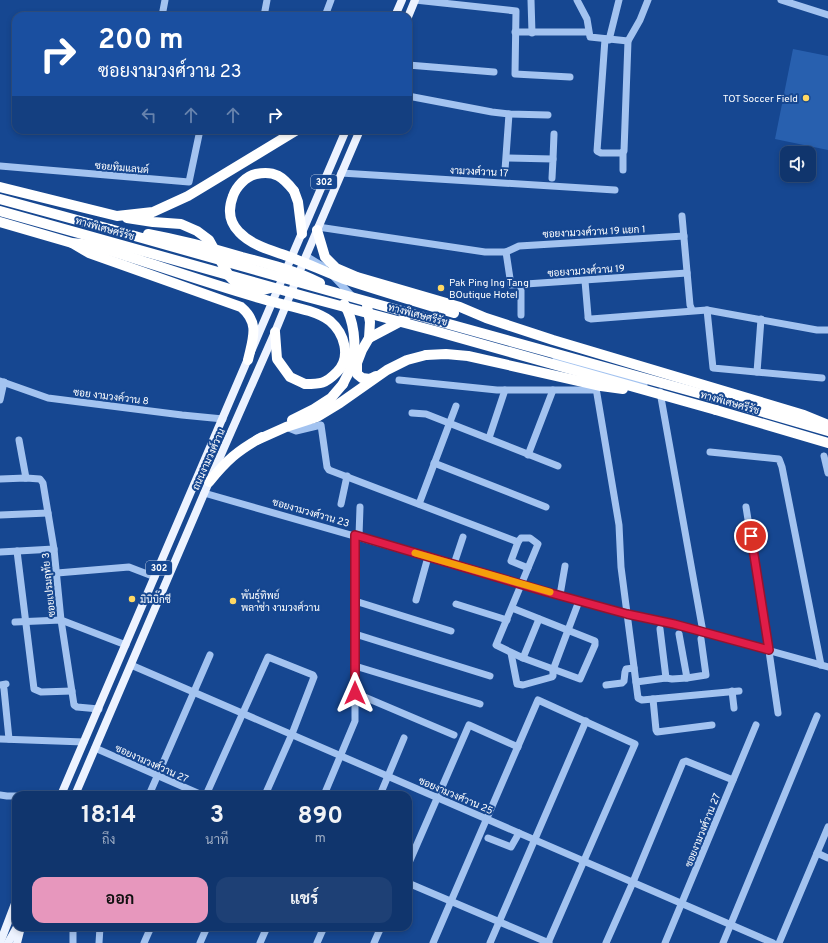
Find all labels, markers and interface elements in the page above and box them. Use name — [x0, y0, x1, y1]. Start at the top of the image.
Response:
text: 200 m — [98, 23, 184, 59]
icon: right — [32, 28, 84, 80]
text: ซอยงามวงศ์วาน 23 — [98, 61, 242, 84]
place label: TOT Soccer Field — [723, 93, 798, 106]
marker: TOT Soccer Field — [801, 93, 811, 103]
icon: left — [138, 104, 160, 126]
icon: ahead — [180, 104, 202, 126]
icon: ahead — [222, 104, 244, 126]
icon: right — [264, 104, 286, 126]
map controls — [780, 146, 816, 182]
button: sound — [780, 146, 816, 182]
street label: ซอยทิมแลนด์ — [94, 158, 150, 177]
street label: งามวงศ์วาน 17 — [449, 162, 509, 181]
road number: 302 — [311, 175, 337, 189]
street label: ทางพิเศษศรีรัช — [74, 214, 136, 244]
street label: ซอยงามวงศ์วาน 19 แยก 1 — [542, 221, 646, 242]
street label: ซอยงามวงศ์วาน 19 — [547, 260, 625, 281]
place label: Pak Ping Ing Tang BOutique Hotel — [449, 277, 529, 302]
marker: Pak Ping Ing Tang BOutique Hotel — [436, 283, 446, 293]
street label: ทางพิเศษศรีรัช — [387, 300, 449, 330]
street label: ซอย งามวงค์วาน 8 — [72, 384, 150, 409]
street label: ทางพิเศษศรีรัช — [699, 388, 761, 418]
street label: ถนนงามวงศ์วาน — [188, 426, 229, 492]
street label: ซอยงามวงศ์วาน 23 — [270, 494, 351, 531]
pin — [734, 519, 768, 553]
icon: arrive — [740, 525, 762, 547]
street label: ซอยเปรมฤทัย 3 — [39, 552, 59, 618]
road number: 302 — [146, 561, 172, 575]
place label: พันธุ์ทิพย์ พลาซ่า งามวงศ์วาน — [241, 588, 320, 615]
place label: มินิบิ๊กซี — [140, 590, 171, 607]
marker: มินิบิ๊กซี — [127, 594, 137, 604]
marker: พันธุ์ทิพย์ พลาซ่า งามวงศ์วาน — [228, 596, 238, 606]
position arrow — [334, 672, 376, 714]
street label: ซอยงามวงศ์วาน 27 — [113, 741, 191, 786]
street label: ซอยงามวงศ์วาน 25 — [416, 773, 496, 818]
street label: ซอยงามวงศ์วาน 27 — [681, 791, 724, 870]
text: 18:14 — [81, 801, 136, 831]
text: 3 — [210, 801, 224, 831]
text: 890 — [297, 802, 343, 832]
text: m — [315, 831, 326, 847]
text: ถึง — [102, 833, 115, 849]
text: นาที — [205, 833, 229, 849]
button: ออก — [32, 877, 208, 923]
button: แชร์ — [216, 877, 392, 923]

